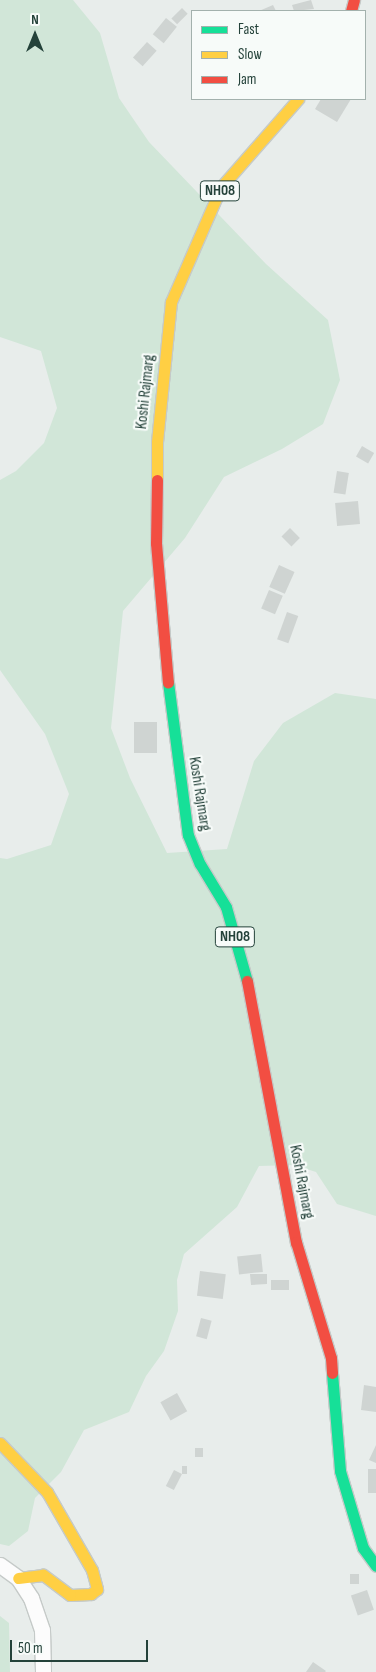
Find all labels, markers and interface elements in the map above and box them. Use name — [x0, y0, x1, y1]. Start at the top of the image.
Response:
north arrow — [10, 10, 60, 60]
legend — [191, 10, 366, 100]
text: N — [31, 11, 39, 28]
text: Fast — [238, 20, 259, 39]
text: Slow — [238, 45, 262, 64]
text: Jam — [238, 70, 256, 89]
road number: NH08 — [199, 178, 241, 204]
street label: Koshi Rajmarg — [133, 354, 159, 430]
street label: Koshi Rajmarg — [184, 756, 214, 832]
road number: NH08 — [214, 924, 256, 950]
street label: Koshi Rajmarg — [284, 1143, 318, 1221]
scale bar — [12, 1630, 150, 1662]
text: 50 m — [18, 1639, 43, 1658]

